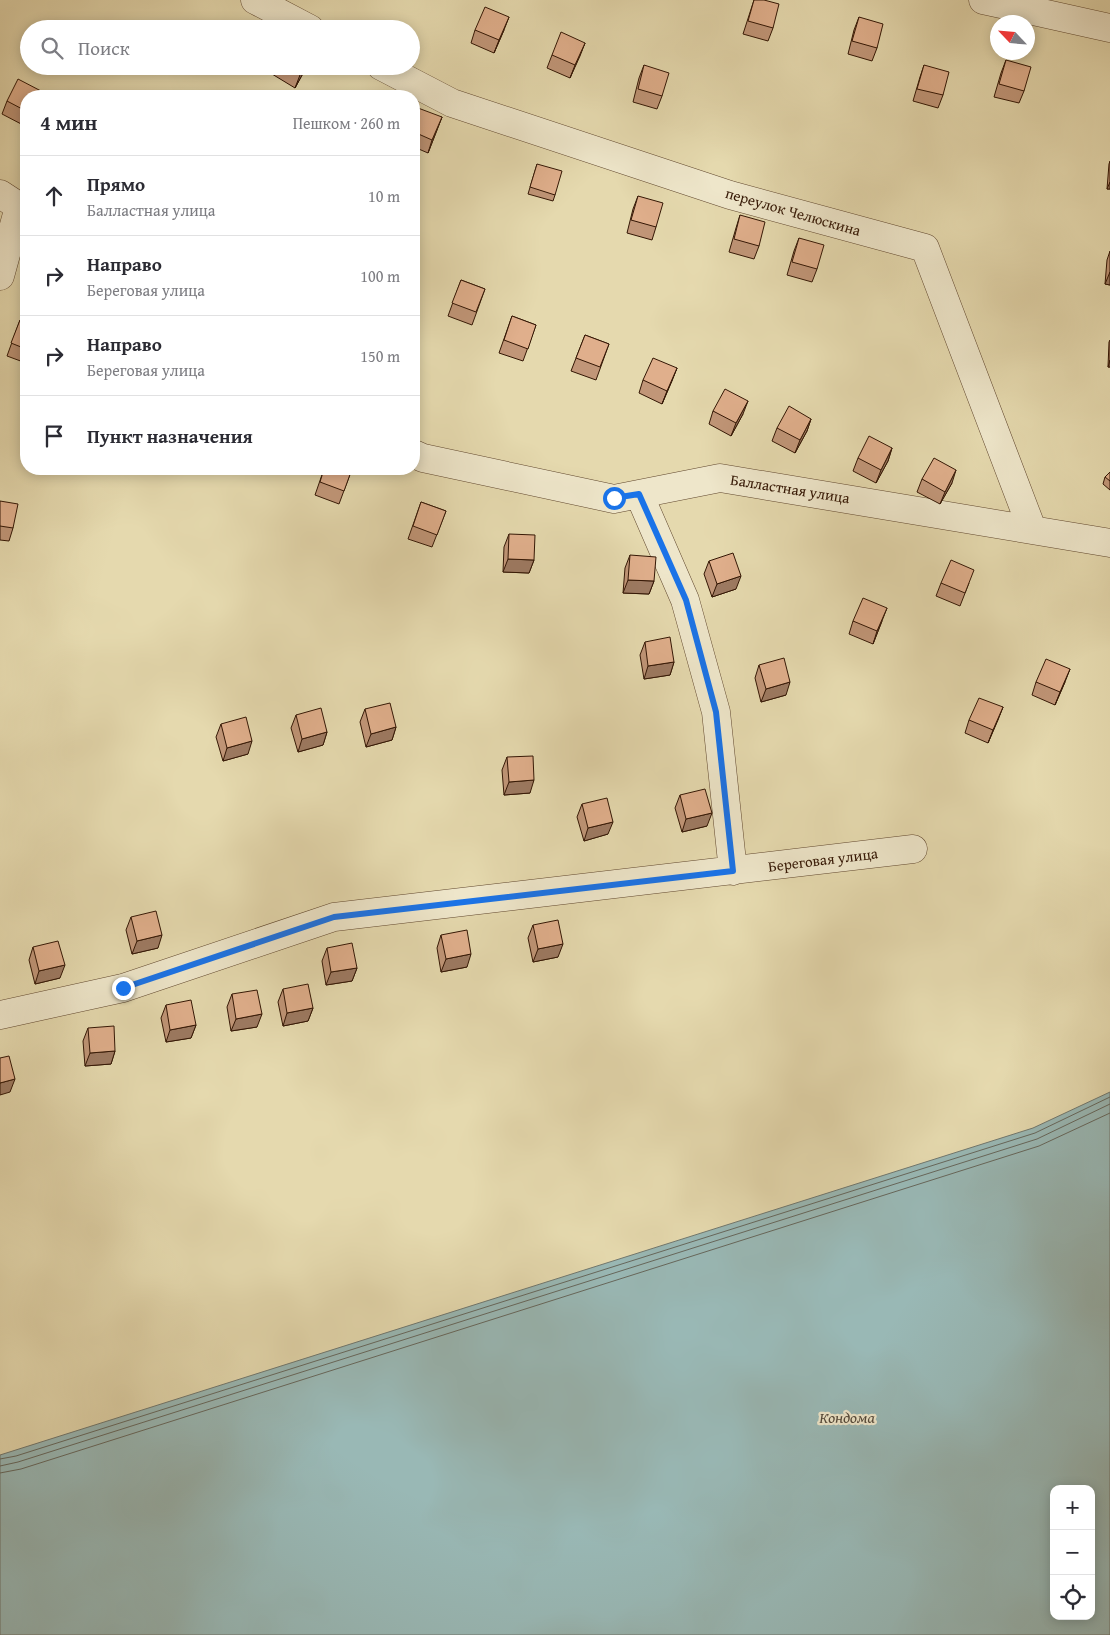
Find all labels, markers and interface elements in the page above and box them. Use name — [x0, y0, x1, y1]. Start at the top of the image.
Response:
north arrow — [990, 15, 1035, 60]
search box — [20, 20, 420, 75]
icon: search — [38, 34, 66, 62]
text: Поиск — [78, 34, 130, 62]
text: 4 мин — [40, 107, 97, 138]
text: Пешком · 260 m — [293, 111, 400, 135]
text: Прямо — [87, 170, 145, 198]
icon: ahead — [40, 182, 68, 210]
street label: переулок Челюскина — [723, 182, 864, 241]
text: 10 m — [368, 184, 400, 208]
text: Балластная улица — [87, 198, 215, 222]
text: Направо — [87, 250, 162, 278]
icon: right — [40, 262, 68, 290]
text: 100 m — [360, 264, 400, 288]
text: Береговая улица — [87, 278, 205, 302]
text: Направо — [87, 330, 162, 358]
icon: right — [40, 342, 68, 370]
text: 150 m — [360, 344, 400, 368]
text: Береговая улица — [87, 358, 205, 382]
icon: arrive — [40, 422, 68, 450]
text: Пункт назначения — [87, 422, 253, 450]
street label: Балластная улица — [729, 469, 852, 508]
route start — [603, 487, 626, 510]
street label: Береговая улица — [767, 842, 880, 877]
route end — [112, 977, 135, 1000]
water label: Кондома — [819, 1405, 875, 1429]
map controls — [1050, 1485, 1095, 1620]
button: + — [1050, 1485, 1095, 1530]
button: − — [1050, 1530, 1095, 1575]
button: locate — [1050, 1575, 1095, 1620]

